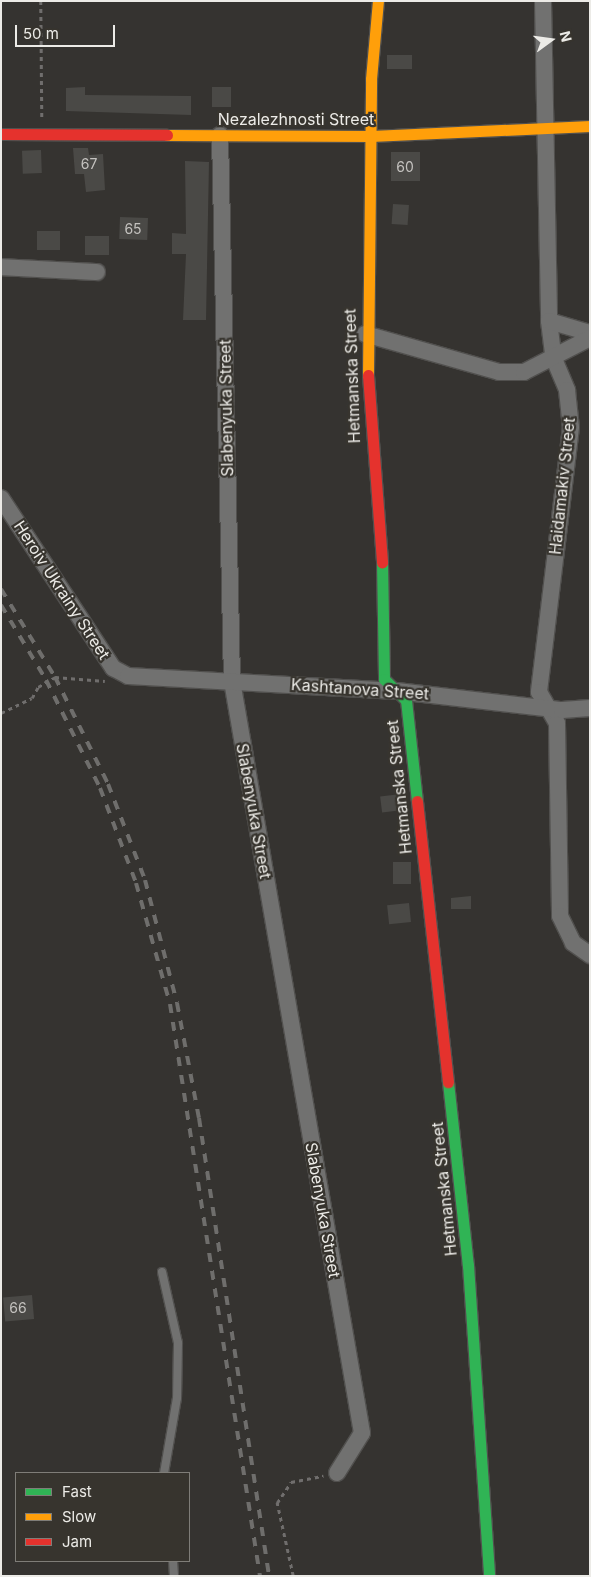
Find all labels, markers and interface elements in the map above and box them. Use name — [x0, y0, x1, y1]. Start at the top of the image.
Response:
scale bar — [18, 15, 118, 47]
north arrow — [526, 15, 576, 65]
text: 50 m — [23, 24, 59, 43]
text: N — [556, 29, 576, 43]
street label: Nezalezhnosti Street — [218, 109, 374, 129]
house number: 67 — [81, 156, 97, 172]
house number: 60 — [396, 159, 414, 175]
house number: 65 — [124, 221, 142, 237]
street label: Hetmanska Street — [340, 308, 364, 444]
street label: Slabenyuka Street — [215, 339, 237, 477]
street label: Haidamakiv Street — [545, 416, 579, 556]
street label: Heroiv Ukrainy Street — [10, 517, 114, 663]
street label: Kashtanova Street — [290, 675, 430, 703]
street label: Hetmanska Street — [382, 719, 416, 855]
street label: Slabenyuka Street — [233, 742, 275, 880]
street label: Hetmanska Street — [427, 1121, 461, 1257]
street label: Slabenyuka Street — [302, 1141, 344, 1279]
house number: 66 — [9, 1300, 27, 1316]
legend — [15, 1472, 190, 1562]
text: Fast — [62, 1482, 92, 1501]
text: Slow — [62, 1507, 96, 1526]
text: Jam — [62, 1532, 92, 1551]

